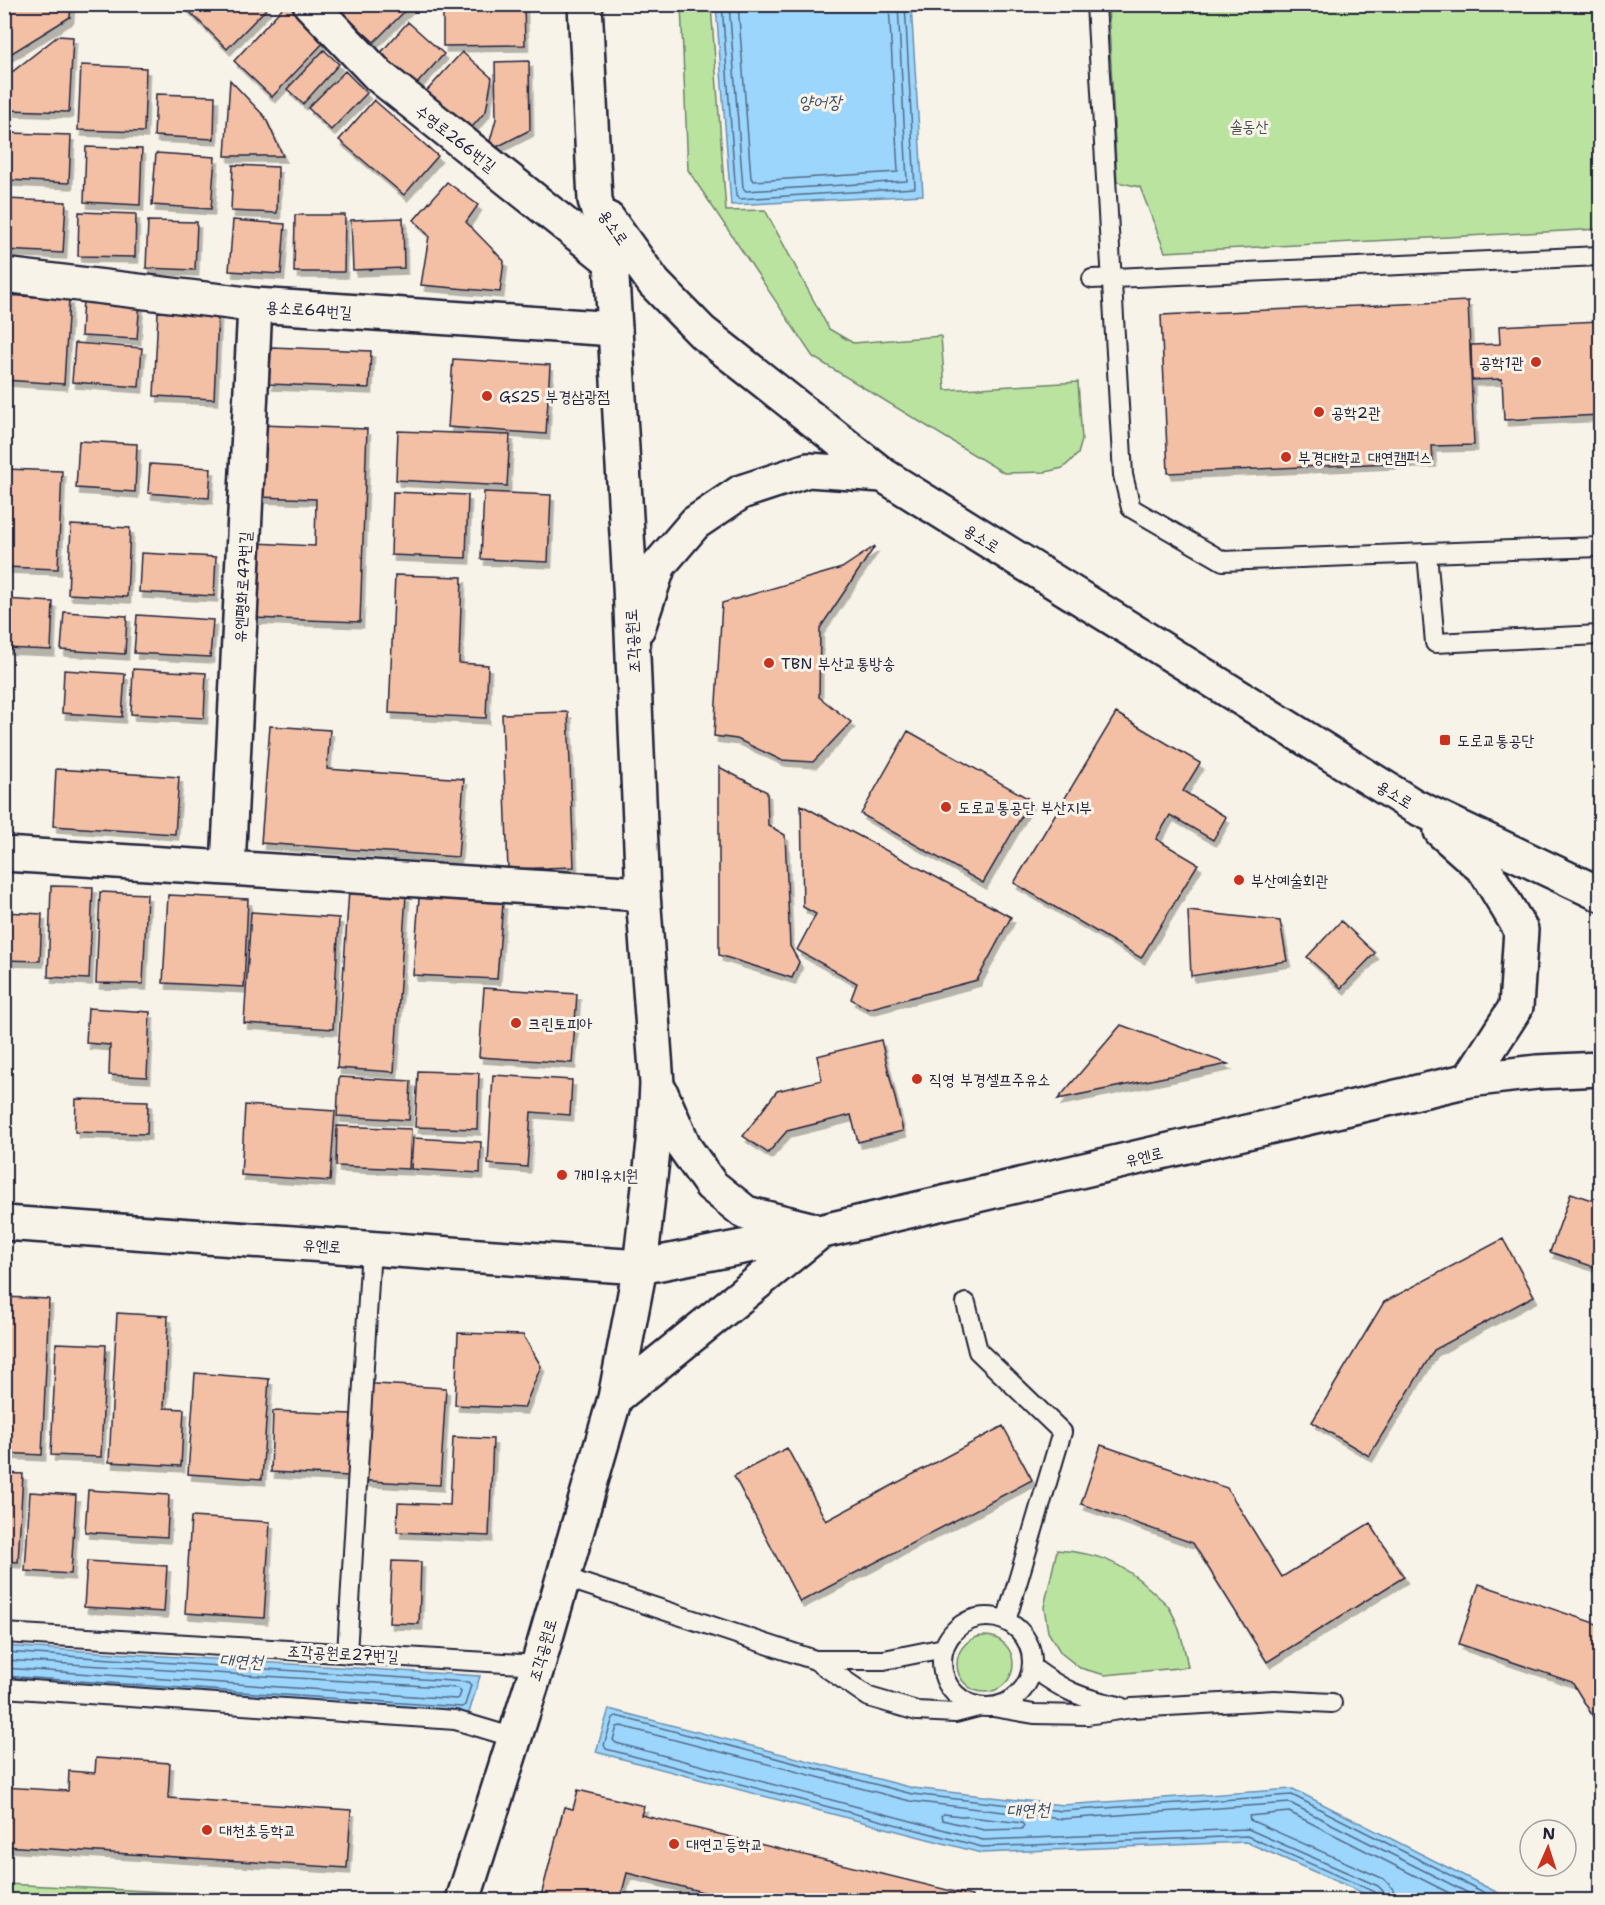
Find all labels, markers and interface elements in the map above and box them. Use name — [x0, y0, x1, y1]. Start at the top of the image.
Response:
water label: 양어장 — [798, 90, 844, 114]
street label: 수영로266번길 — [411, 100, 500, 177]
park label: 솔동산 — [1230, 116, 1268, 137]
street label: 용소로 — [594, 205, 633, 249]
street label: 용소로64번길 — [265, 296, 353, 323]
place label: 공학1관 — [1479, 352, 1524, 373]
marker: 공학1관 — [1529, 355, 1543, 369]
place label: GS25 부경삼광점 — [499, 386, 610, 407]
marker: GS25 부경삼광점 — [480, 389, 494, 403]
place label: 공학2관 — [1331, 402, 1381, 423]
marker: 공학2관 — [1312, 405, 1326, 419]
place label: 부경대학교 대연캠퍼스 — [1298, 447, 1432, 468]
marker: 부경대학교 대연캠퍼스 — [1279, 450, 1293, 464]
street label: 용소로 — [960, 519, 1004, 558]
street label: 유엔평화로47번길 — [229, 531, 256, 643]
street label: 조각공원로 — [620, 608, 645, 674]
place label: TBN 부산교통방송 — [781, 653, 895, 674]
marker: TBN 부산교통방송 — [762, 656, 776, 670]
place label: 도로교통공단 — [1457, 730, 1534, 751]
marker: 도로교통공단 — [1438, 733, 1452, 747]
street label: 용소로 — [1373, 775, 1417, 813]
place label: 도로교통공단 부산지부 — [958, 797, 1092, 818]
marker: 도로교통공단 부산지부 — [939, 800, 953, 814]
place label: 부산예술회관 — [1251, 870, 1328, 891]
marker: 부산예술회관 — [1232, 873, 1246, 887]
place label: 크린토피아 — [528, 1013, 593, 1034]
marker: 크린토피아 — [509, 1016, 523, 1030]
place label: 직영 부경셀프주유소 — [929, 1069, 1050, 1090]
marker: 직영 부경셀프주유소 — [910, 1072, 924, 1086]
street label: 유엔로 — [1123, 1142, 1165, 1171]
place label: 개미유치원 — [574, 1165, 638, 1186]
marker: 개미유치원 — [555, 1168, 569, 1182]
street label: 유엔로 — [302, 1234, 342, 1257]
street label: 조각공원로 — [524, 1616, 561, 1684]
street label: 조각공원로27번길 — [287, 1640, 399, 1667]
water label: 대연천 — [219, 1648, 265, 1674]
water label: 대연천 — [1006, 1797, 1052, 1823]
north arrow — [1518, 1818, 1578, 1878]
place label: 대천초등학교 — [219, 1820, 296, 1841]
marker: 대천초등학교 — [200, 1823, 214, 1837]
text: N — [1542, 1823, 1556, 1844]
place label: 대연고등학교 — [686, 1834, 763, 1855]
marker: 대연고등학교 — [667, 1837, 681, 1851]

